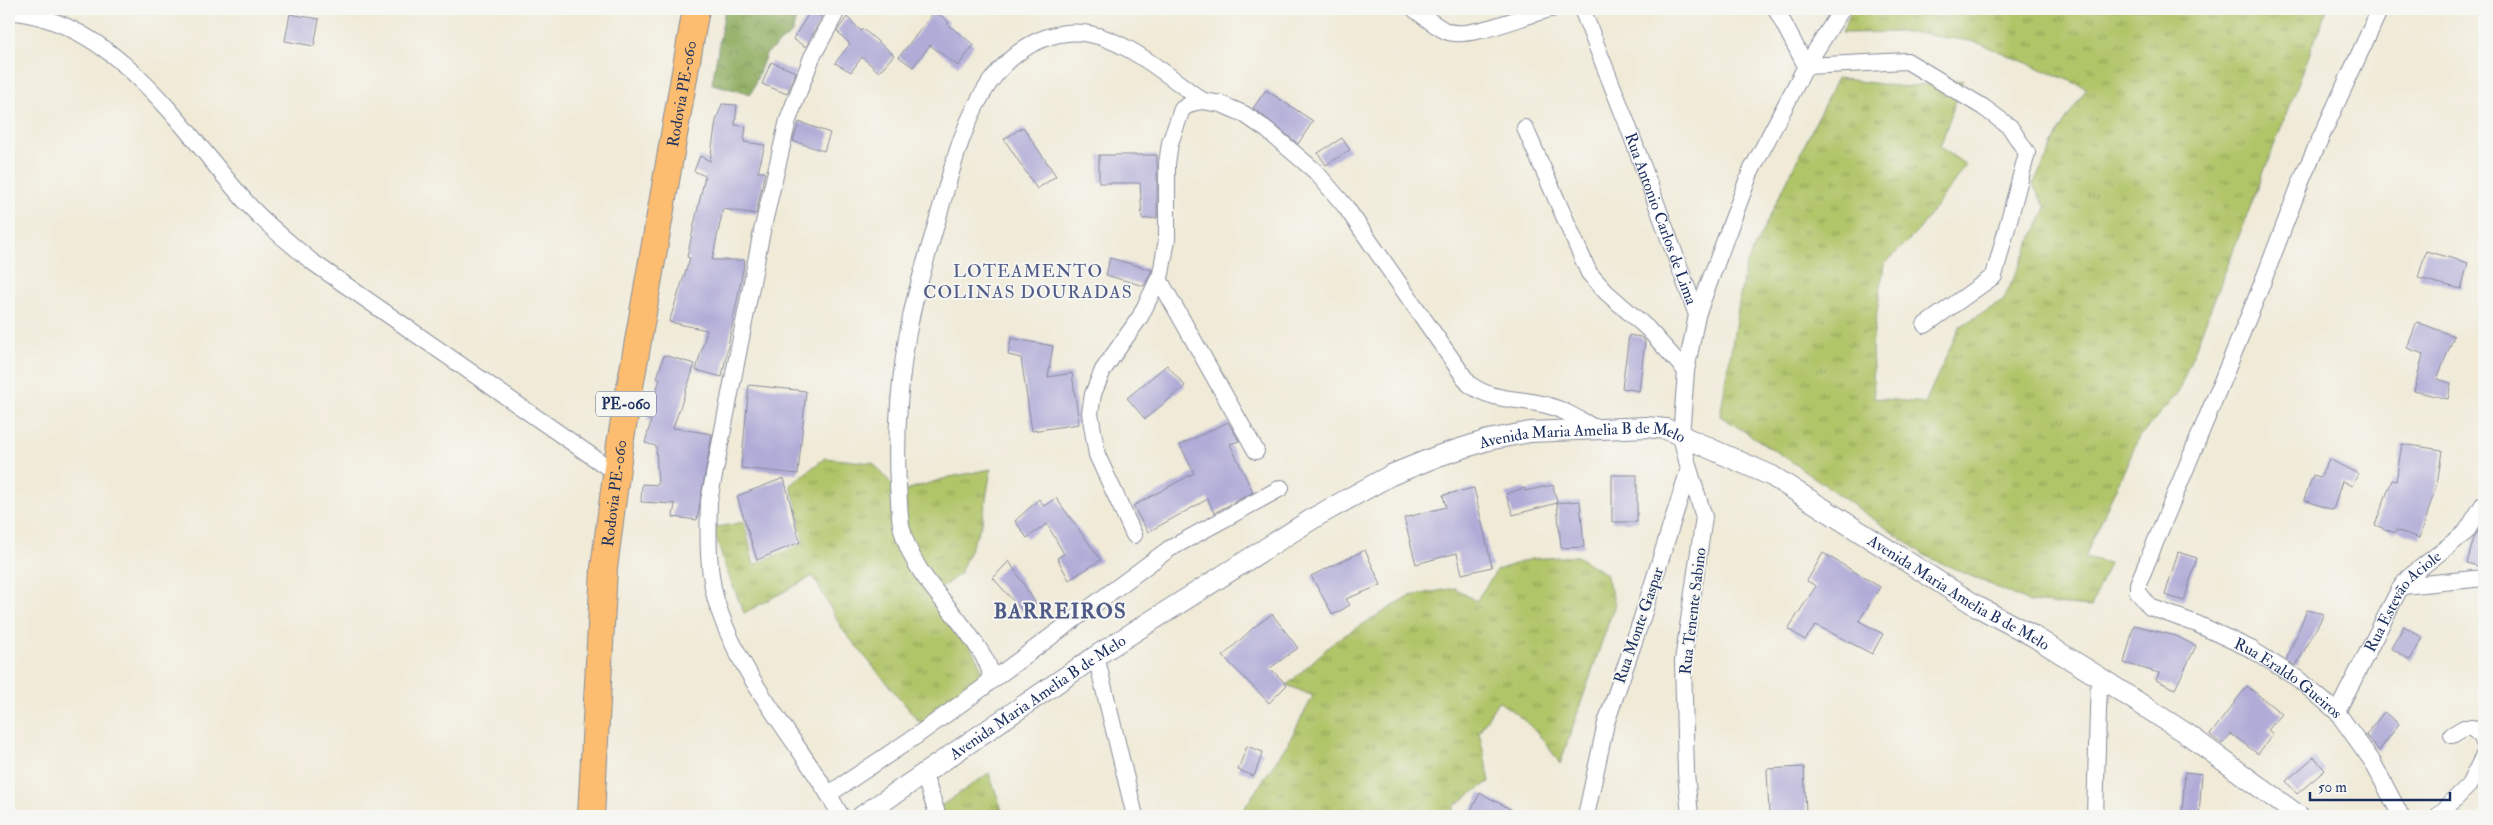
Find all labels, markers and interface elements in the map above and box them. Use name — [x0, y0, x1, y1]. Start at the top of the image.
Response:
street label: Rodovia PE-060 — [663, 39, 701, 149]
street label: Rua Antonio Carlos de Lima — [1620, 130, 1701, 308]
district label: LOTEAMENTO COLINAS DOURADAS — [923, 260, 1133, 304]
road number: PE-060 — [596, 392, 656, 416]
street label: Avenida Maria Amelia B de Melo — [1476, 418, 1689, 454]
street label: Rodovia PE-060 — [598, 438, 632, 548]
street label: Avenida Maria Amelia B de Melo — [1863, 530, 2053, 655]
street label: Rua Tenente Sabino — [1675, 546, 1711, 676]
street label: Rua Estevão Aciole — [2360, 546, 2446, 655]
street label: Rua Monte Gaspar — [1610, 564, 1669, 687]
district label: BARREIROS — [993, 598, 1127, 625]
street label: Avenida Maria Amelia B de Melo — [945, 631, 1130, 765]
street label: Rua Eraldo Gueiros — [2231, 634, 2347, 722]
scale bar — [2310, 770, 2450, 802]
text: 50 m — [2318, 778, 2347, 797]

